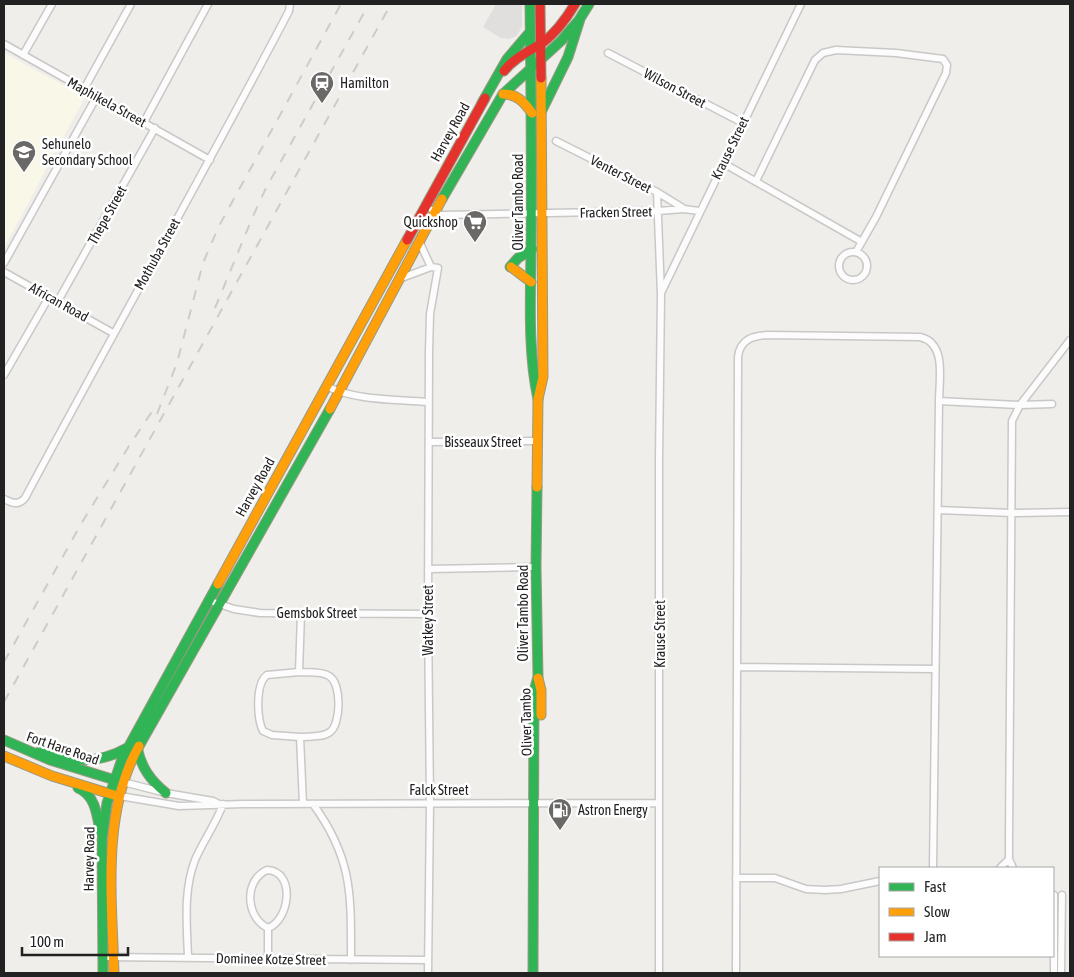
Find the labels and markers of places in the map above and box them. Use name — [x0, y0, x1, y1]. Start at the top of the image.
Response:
station icon: Hamilton — [309, 70, 335, 104]
place label: Hamilton — [340, 75, 389, 91]
place label: Sehunelo Secondary School — [42, 136, 133, 168]
school or university icon: Sehunelo Secondary School — [11, 139, 37, 173]
supermarket icon: Quickshop — [462, 209, 488, 243]
place label: Quickshop — [404, 214, 458, 230]
fuel station icon: Astron Energy — [547, 797, 573, 831]
place label: Astron Energy — [578, 802, 648, 818]

